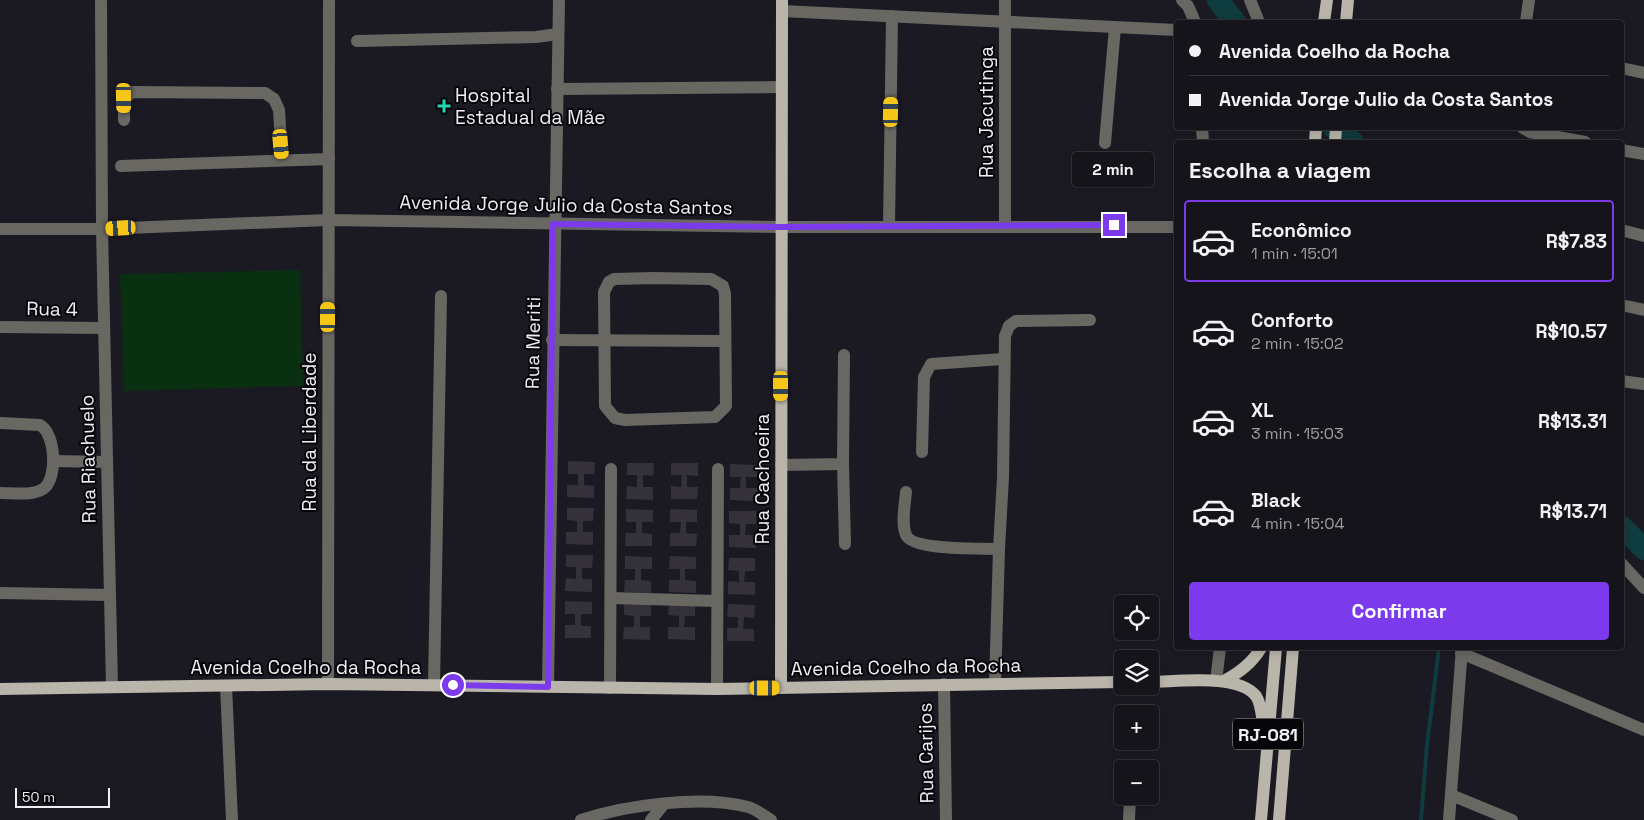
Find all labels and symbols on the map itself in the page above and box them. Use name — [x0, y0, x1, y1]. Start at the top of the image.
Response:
street label: Rua Jacutinga — [974, 46, 999, 178]
car — [116, 83, 131, 113]
place label: Hospital Estadual da Mãe — [455, 83, 606, 130]
car — [883, 97, 898, 127]
marker: Hospital Estadual da Mãe — [437, 99, 451, 113]
car — [272, 128, 289, 160]
callout: 2 min — [1073, 152, 1155, 188]
street label: Avenida Jorge Julio da Costa Santos — [399, 190, 733, 220]
route end — [1103, 214, 1125, 236]
car — [105, 220, 136, 236]
street label: Rua 4 — [26, 296, 78, 322]
street label: Rua Meriti — [520, 297, 546, 389]
car — [320, 302, 335, 332]
street label: Rua da Liberdade — [297, 352, 322, 512]
car — [773, 371, 788, 401]
street label: Rua Riachuelo — [74, 394, 102, 524]
street label: Rua Cachoeira — [750, 414, 775, 544]
street label: Avenida Coelho da Rocha — [790, 652, 1022, 682]
street label: Avenida Coelho da Rocha — [191, 655, 422, 680]
route start — [442, 674, 464, 696]
car — [750, 681, 780, 696]
street label: Rua Carijos — [913, 702, 939, 804]
road number: RJ-081 — [1233, 719, 1303, 750]
scale bar — [15, 785, 110, 808]

